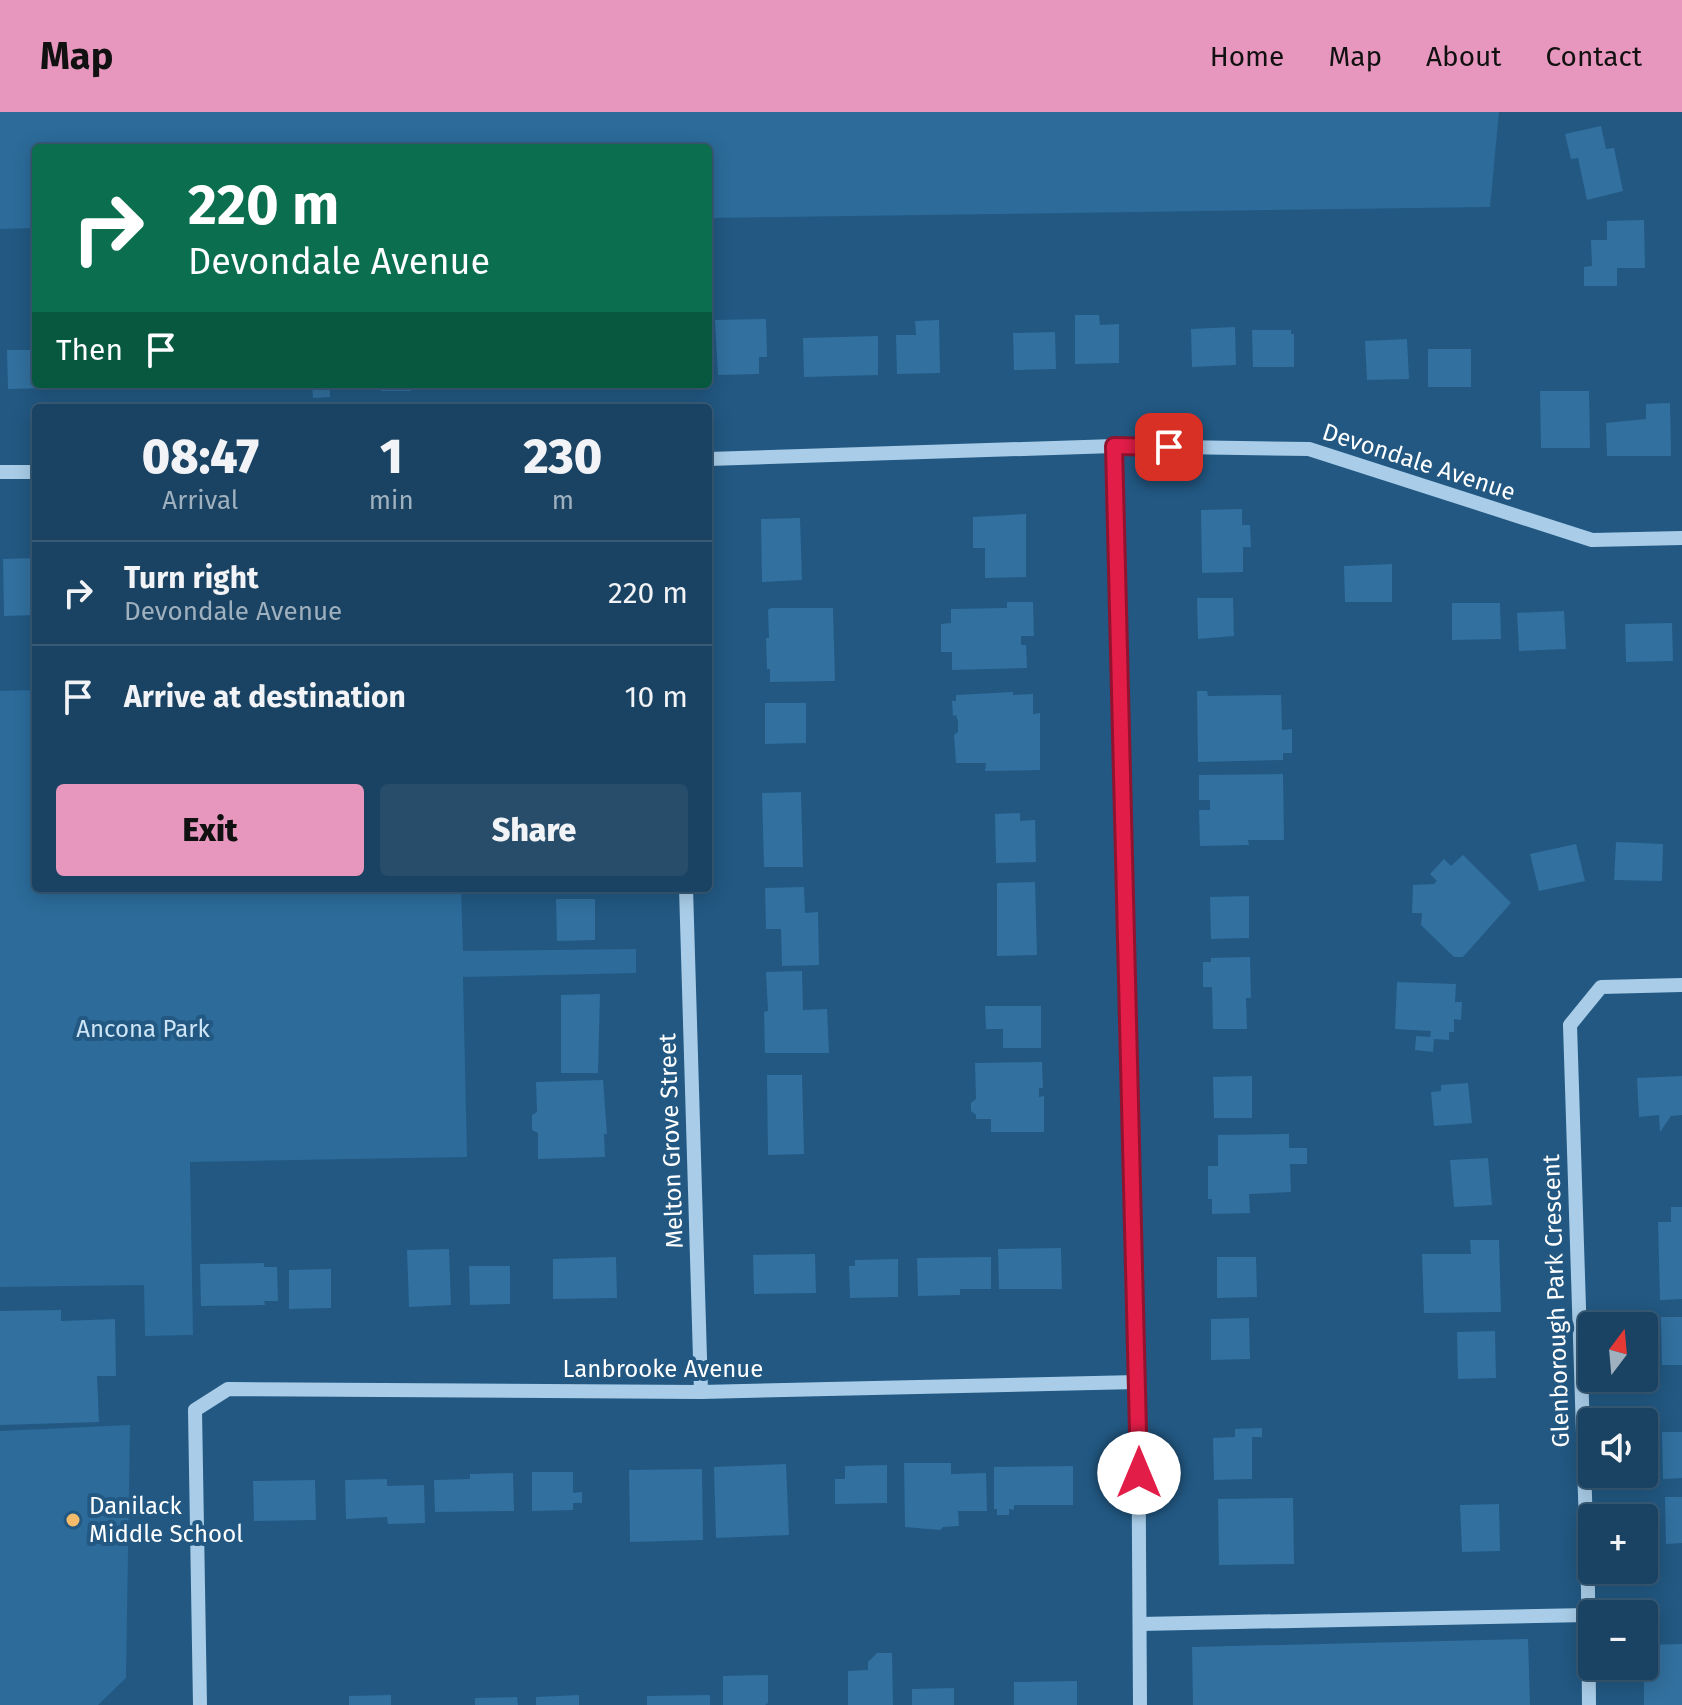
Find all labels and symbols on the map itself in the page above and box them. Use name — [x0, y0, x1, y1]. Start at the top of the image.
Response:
pin — [1135, 413, 1203, 481]
street label: Devondale Avenue — [1319, 418, 1519, 506]
park label: Ancona Park — [76, 1015, 210, 1043]
street label: Melton Grove Street — [653, 1033, 689, 1249]
street label: Glenborough Park Crescent — [1537, 1154, 1575, 1448]
north arrow — [1578, 1312, 1658, 1392]
street label: Lanbrooke Avenue — [563, 1355, 763, 1383]
position arrow — [1097, 1431, 1181, 1515]
place label: Danilack Middle School — [89, 1492, 243, 1548]
marker: Danilack Middle School — [64, 1511, 82, 1529]

